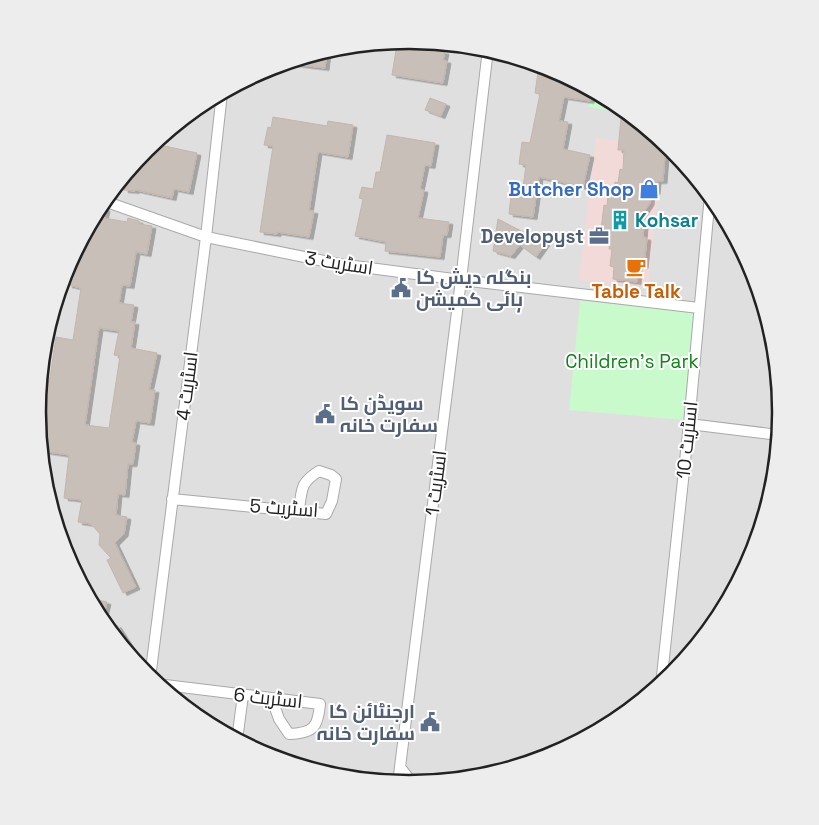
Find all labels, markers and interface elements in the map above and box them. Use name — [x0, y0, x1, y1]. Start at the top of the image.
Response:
place label: Butcher Shop — [508, 177, 634, 202]
shop icon: Butcher Shop — [638, 178, 660, 200]
place label: Kohsar — [635, 208, 698, 233]
building icon: Kohsar — [609, 209, 631, 231]
place label: Developyst — [481, 224, 584, 249]
office icon: Developyst — [588, 225, 610, 247]
street label: اسٹریٹ 3 — [303, 245, 375, 281]
cafe icon: Table Talk — [625, 256, 647, 278]
place label: بنگلہ دیش کا ہائی کمیشن — [416, 265, 531, 313]
public building icon: بنگلہ دیش کا ہائی کمیشن — [390, 277, 412, 299]
place label: Table Talk — [591, 279, 681, 304]
park label: Children's Park — [565, 349, 699, 374]
street label: اسٹریٹ 4 — [170, 350, 204, 422]
place label: سویڈن کا سفارت خانہ — [340, 391, 438, 438]
street label: اسٹریٹ 10 — [671, 400, 703, 480]
public building icon: سویڈن کا سفارت خانہ — [314, 403, 336, 425]
street label: اسٹریٹ 1 — [420, 449, 452, 517]
street label: اسٹریٹ 5 — [249, 493, 319, 523]
street label: اسٹریٹ 6 — [232, 682, 304, 714]
place label: ارجنٹائن کا سفارت خانہ — [317, 699, 415, 746]
public building icon: ارجنٹائن کا سفارت خانہ — [419, 711, 441, 733]

